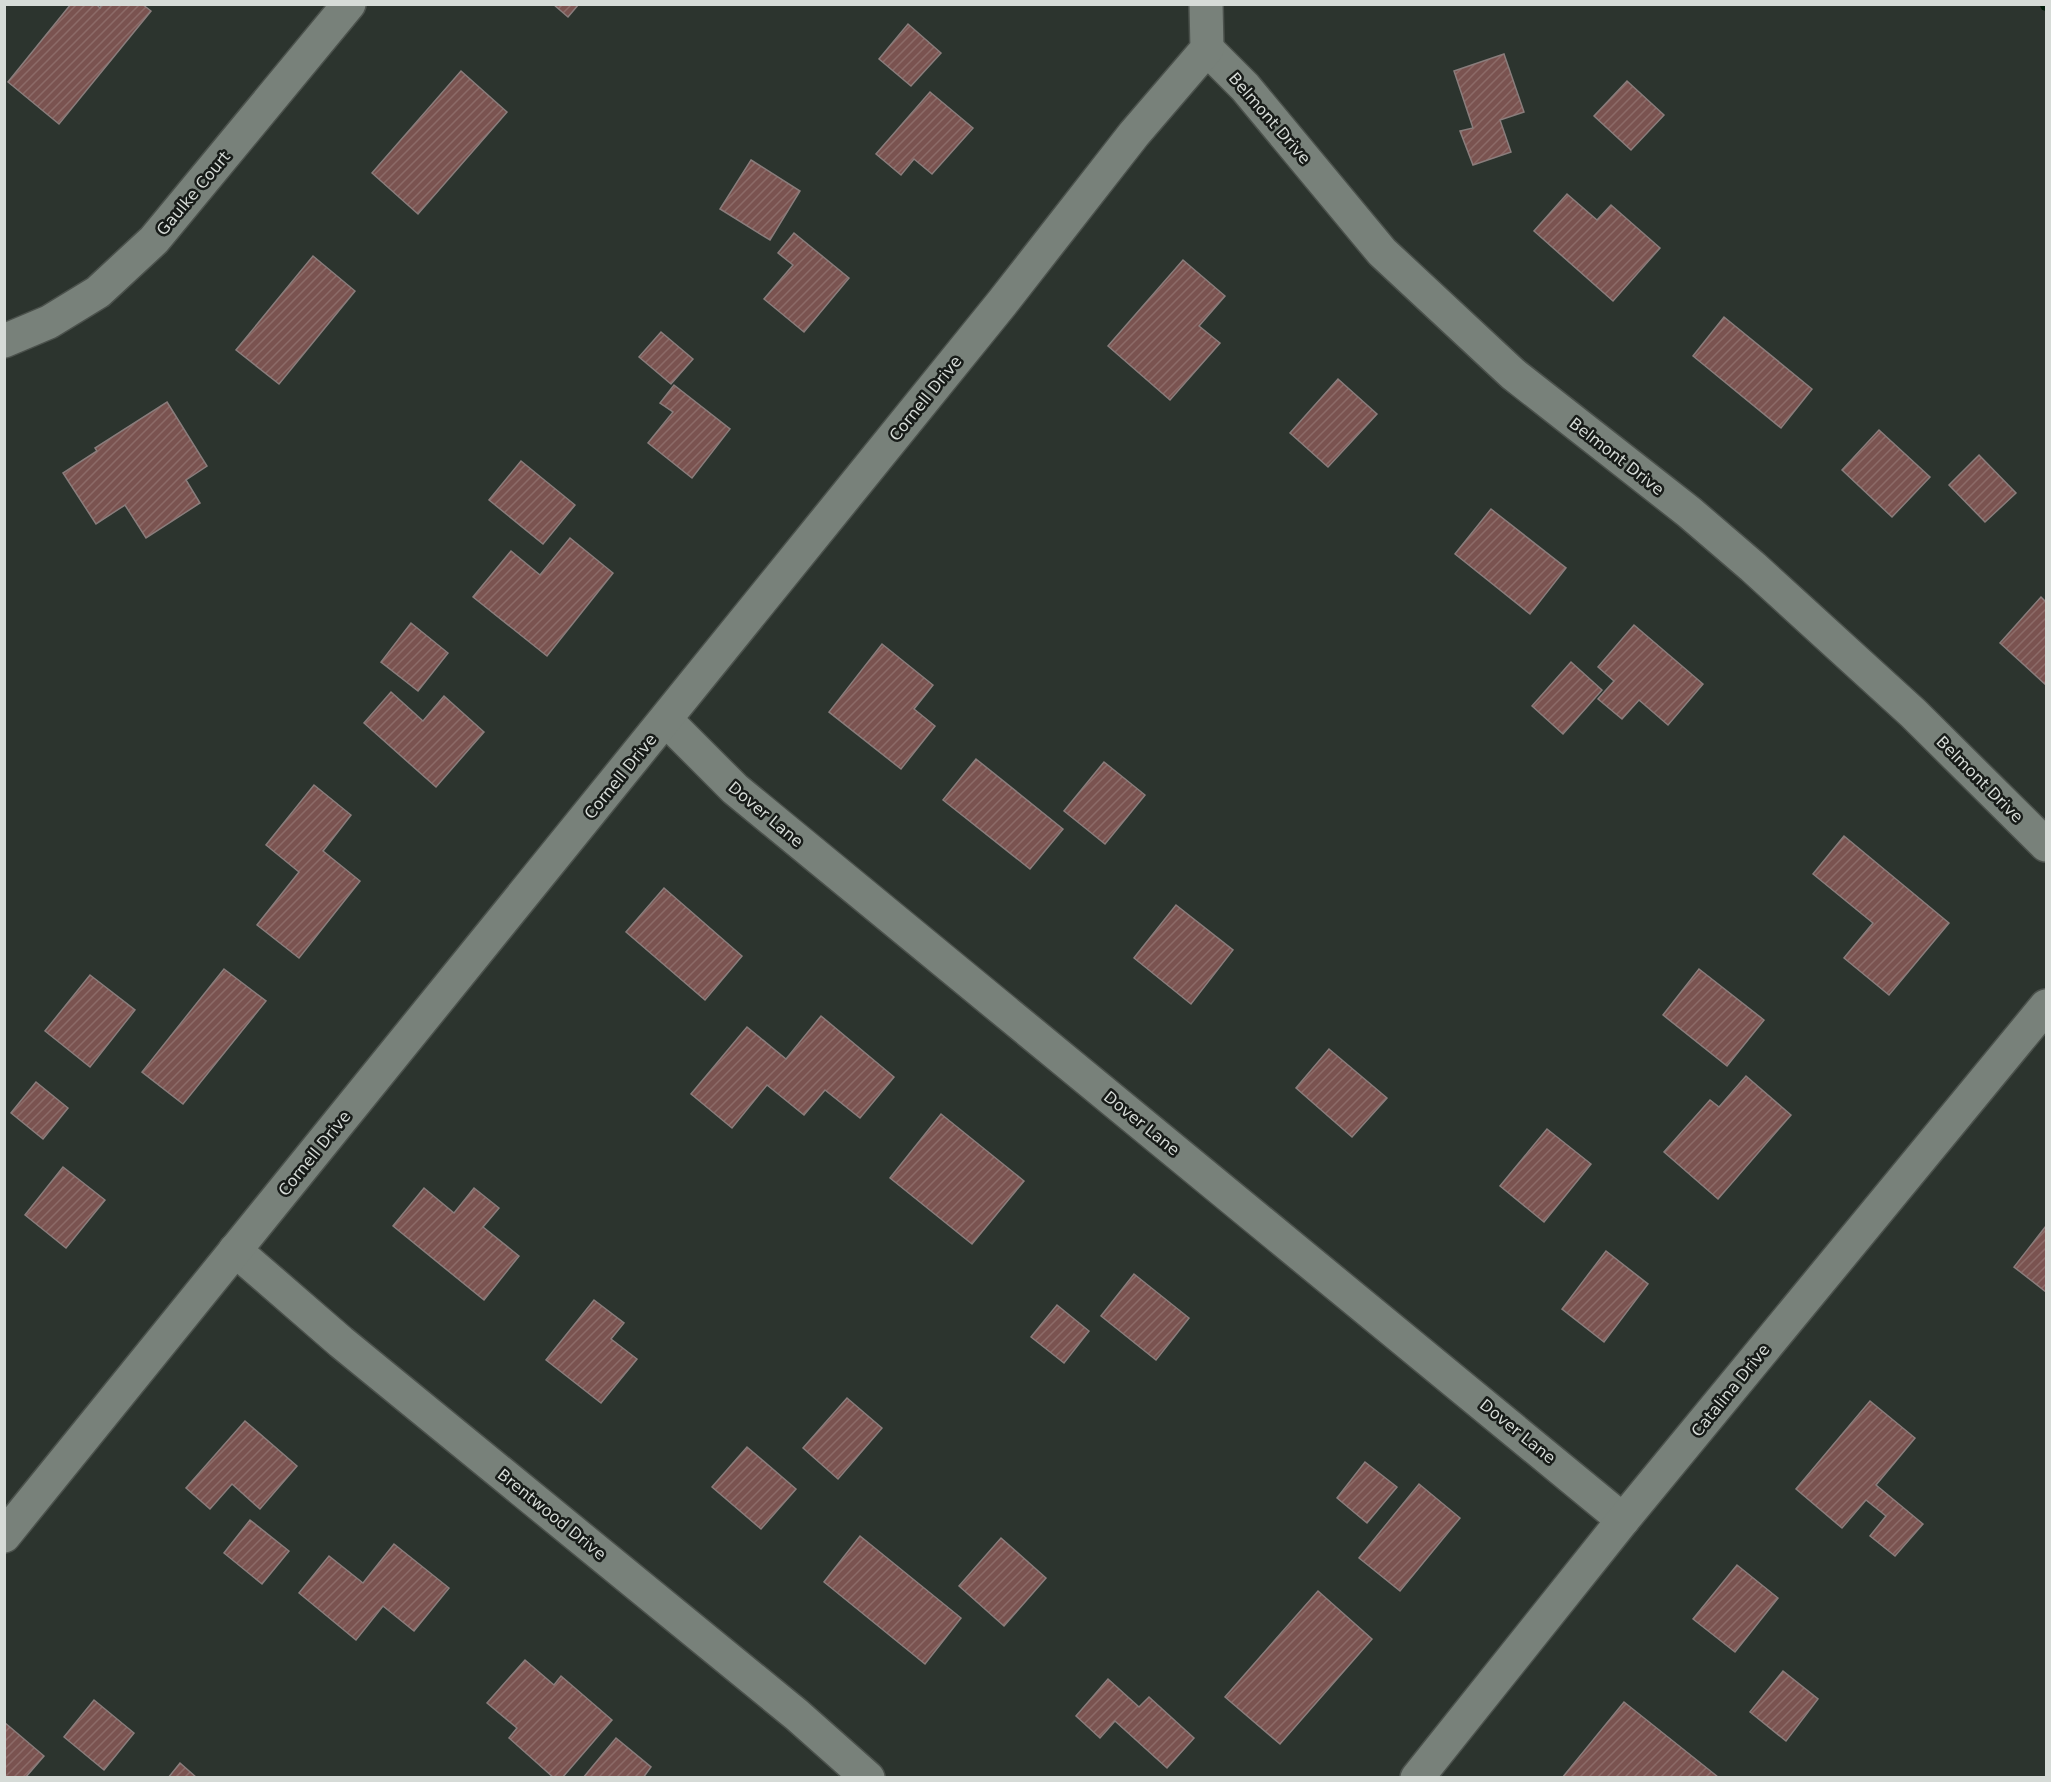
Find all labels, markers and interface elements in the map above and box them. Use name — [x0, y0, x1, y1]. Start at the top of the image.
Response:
street label: Belmont Drive — [1225, 69, 1314, 168]
street label: Gaulke Court — [153, 147, 234, 239]
street label: Cornell Drive — [885, 352, 965, 445]
street label: Belmont Drive — [1566, 414, 1668, 499]
street label: Cornell Drive — [580, 730, 660, 823]
street label: Belmont Drive — [1932, 732, 2027, 827]
street label: Dover Lane — [724, 778, 807, 851]
street label: Dover Lane — [1100, 1087, 1183, 1160]
street label: Cornell Drive — [274, 1107, 354, 1200]
street label: Catalina Drive — [1687, 1340, 1774, 1440]
street label: Dover Lane — [1476, 1395, 1559, 1468]
street label: Brentwood Drive — [494, 1465, 610, 1564]

